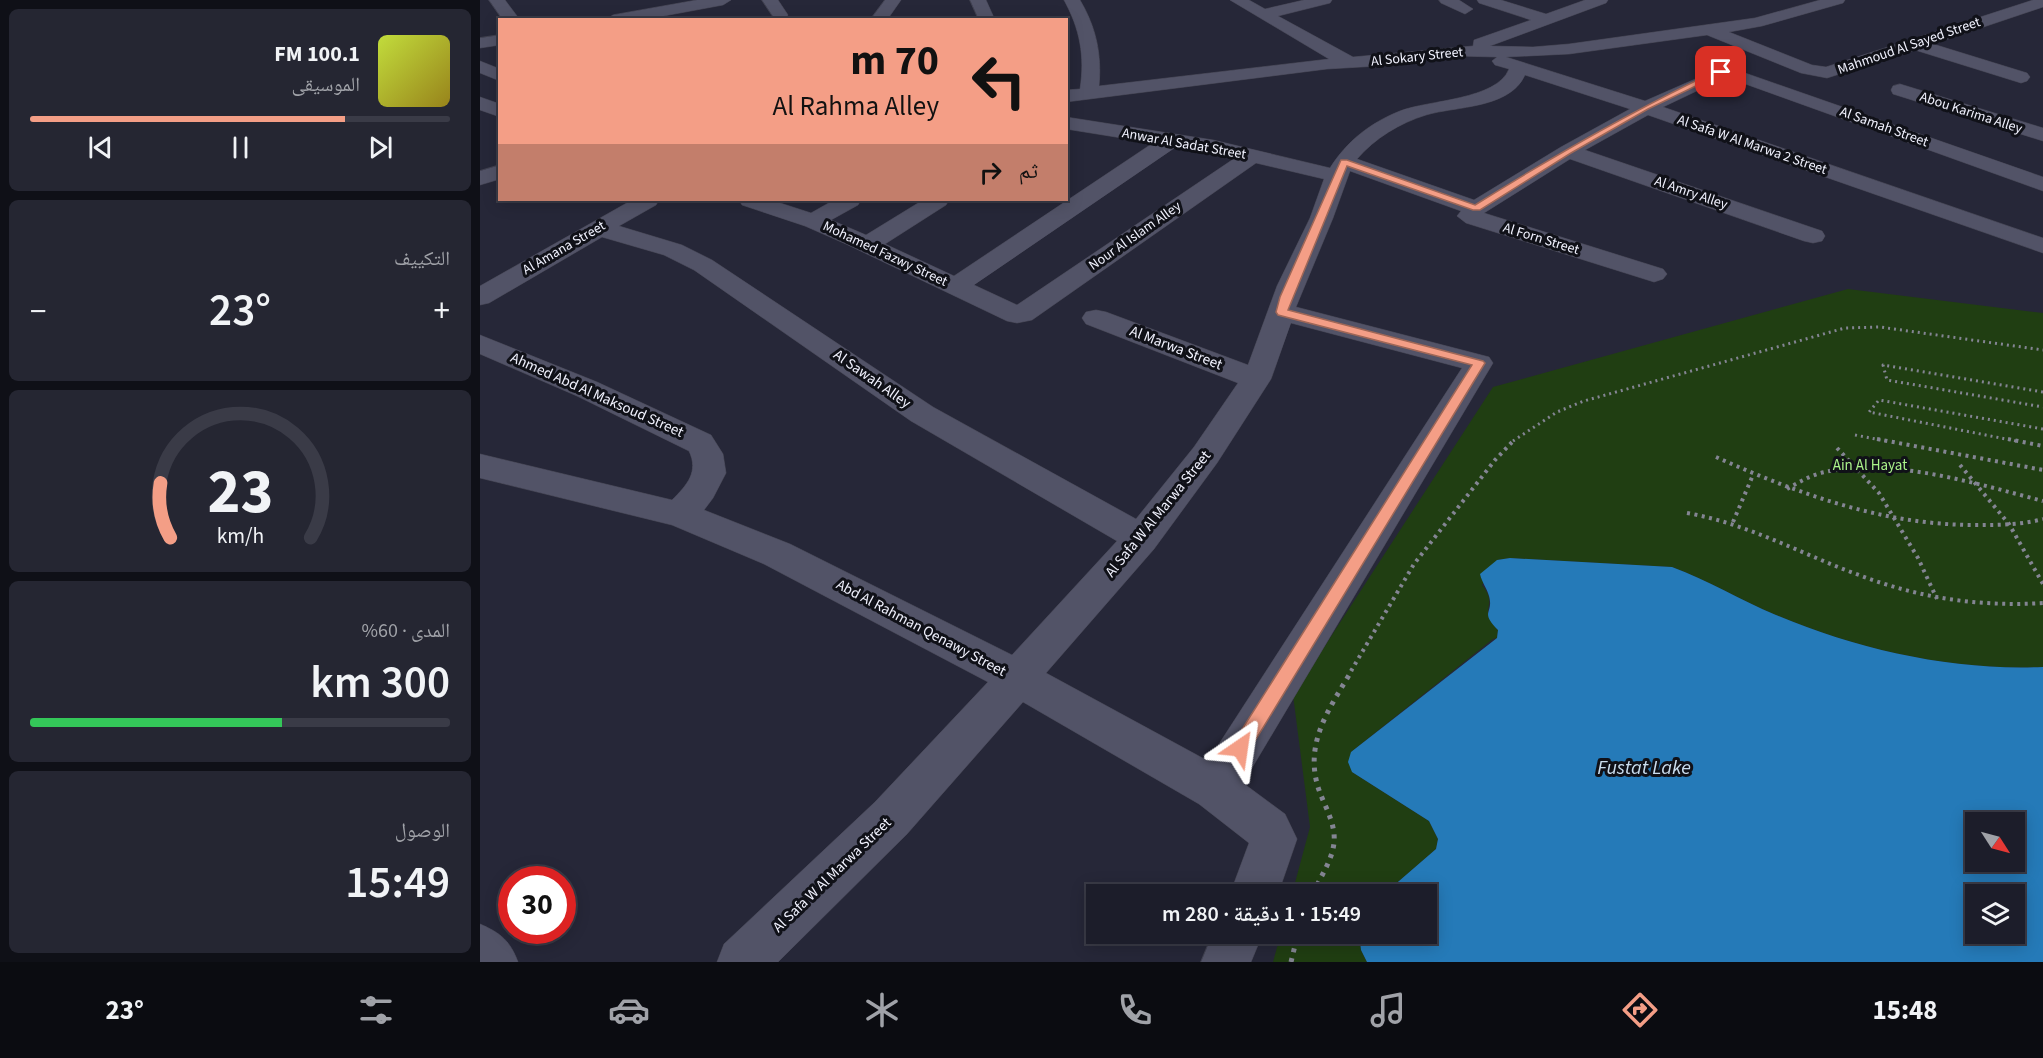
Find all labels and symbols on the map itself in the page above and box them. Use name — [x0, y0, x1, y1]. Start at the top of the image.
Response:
street label: Mahmoud Al Sayed Street — [1835, 12, 1983, 80]
street label: Al Sokary Street — [1370, 42, 1464, 72]
pin — [1695, 46, 1746, 97]
street label: Abou Karima Alley — [1917, 87, 2025, 139]
street label: Al Samah Street — [1837, 102, 1931, 152]
street label: Al Safa W Al Marwa 2 Street — [1675, 110, 1830, 180]
street label: Anwar Al Sadat Street — [1120, 123, 1248, 165]
street label: Al Amry Alley — [1652, 171, 1731, 215]
street label: Nour Al Islam Alley — [1085, 196, 1186, 275]
street label: Al Amana Street — [519, 216, 609, 280]
street label: Mohamed Fazwy Street — [819, 216, 951, 292]
street label: Al Forn Street — [1500, 218, 1582, 260]
street label: Al Marwa Street — [1127, 321, 1225, 375]
street label: Al Sawah Alley — [829, 345, 915, 413]
street label: Ahmed Abd Al Maksoud Street — [507, 347, 687, 443]
street label: Al Safa W Al Marwa Street — [1100, 446, 1216, 582]
park label: Ain Al Hayat — [1833, 455, 1907, 476]
street label: Abd Al Rahman Qenawy Street — [832, 574, 1010, 682]
position arrow — [1208, 716, 1272, 780]
water label: Fustat Lake — [1597, 754, 1691, 782]
north arrow — [1965, 812, 2025, 872]
street label: Al Safa W Al Marwa Street — [768, 813, 896, 937]
speed limit sign: 30 — [498, 866, 576, 944]

